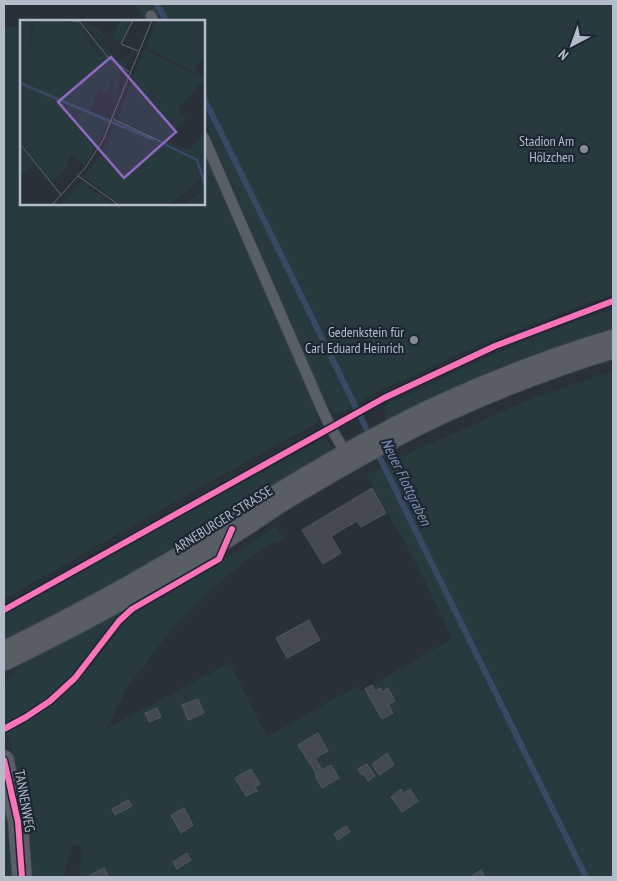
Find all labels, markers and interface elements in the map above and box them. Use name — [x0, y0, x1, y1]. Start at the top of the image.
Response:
inset map — [20, 20, 205, 205]
north arrow — [547, 20, 597, 70]
text: N — [555, 46, 572, 64]
place label: Stadion Am Hölzchen — [519, 132, 574, 166]
marker: Stadion Am Hölzchen — [578, 143, 590, 155]
place label: Gedenkstein für Carl Eduard Heinrich — [305, 323, 404, 357]
marker: Gedenkstein für Carl Eduard Heinrich — [408, 334, 420, 346]
water label: Neuer Flottgraben — [377, 435, 436, 530]
street label: ARNEBURGER STRASSE — [170, 481, 276, 557]
street label: TANNENWEG — [11, 768, 39, 834]

